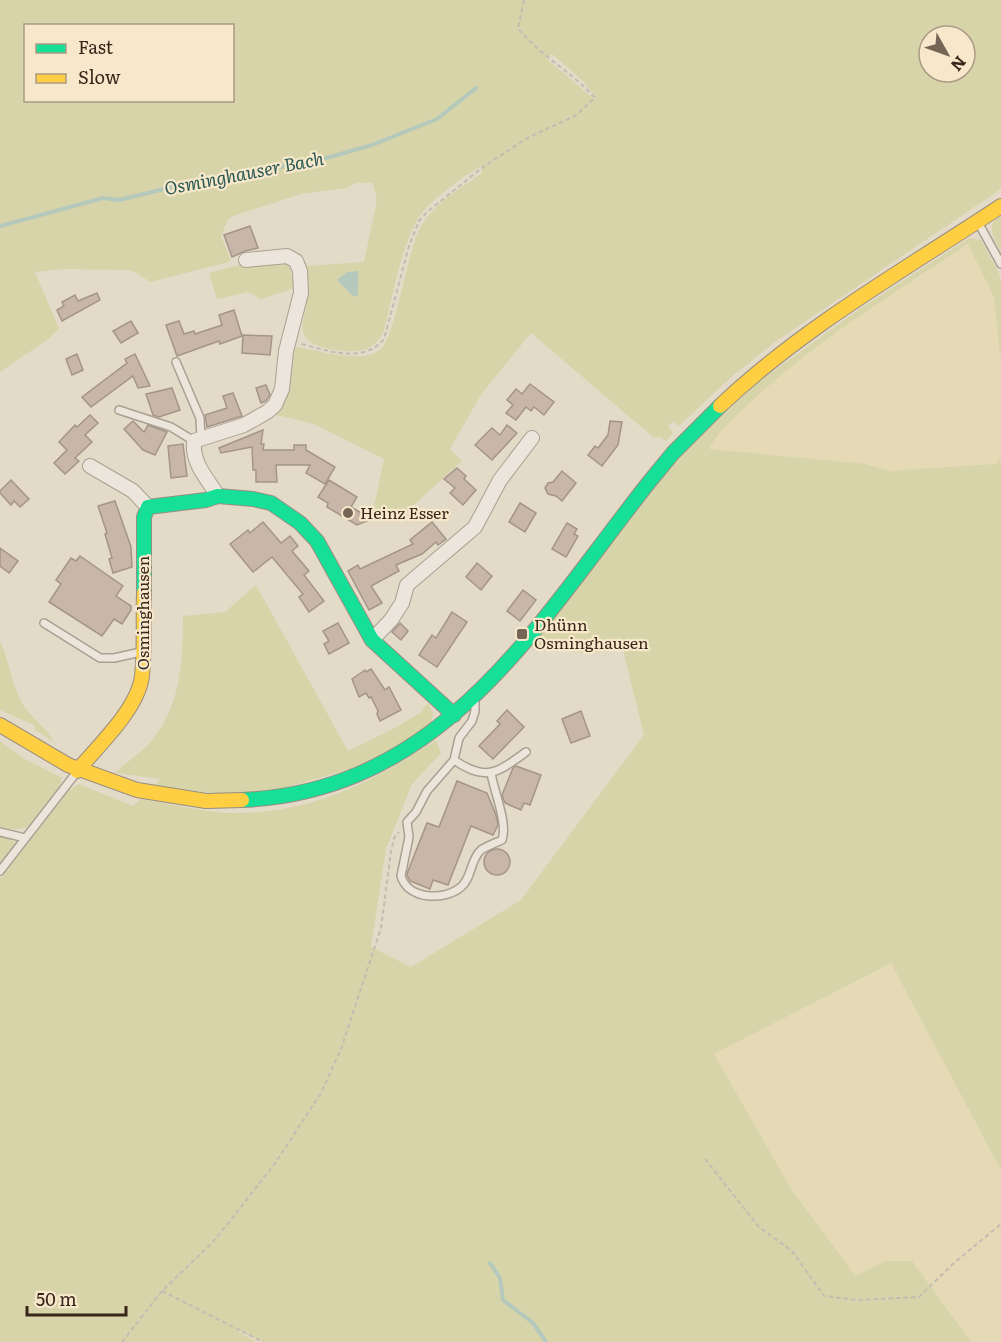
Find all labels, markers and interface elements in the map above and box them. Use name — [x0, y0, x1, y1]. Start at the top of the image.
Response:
legend — [24, 24, 234, 102]
north arrow — [917, 24, 977, 84]
text: Fast — [78, 33, 114, 60]
text: N — [946, 51, 973, 77]
text: Slow — [78, 63, 121, 90]
water label: Osminghauser Bach — [162, 144, 326, 201]
place label: Heinz Esser — [360, 500, 449, 524]
marker: Heinz Esser — [341, 506, 355, 520]
street label: Osminghausen — [130, 555, 154, 670]
place label: Dhünn Osminghausen — [534, 612, 649, 654]
marker: Dhünn Osminghausen — [515, 627, 529, 641]
scale bar — [27, 1279, 126, 1317]
text: 50 m — [36, 1285, 77, 1312]

